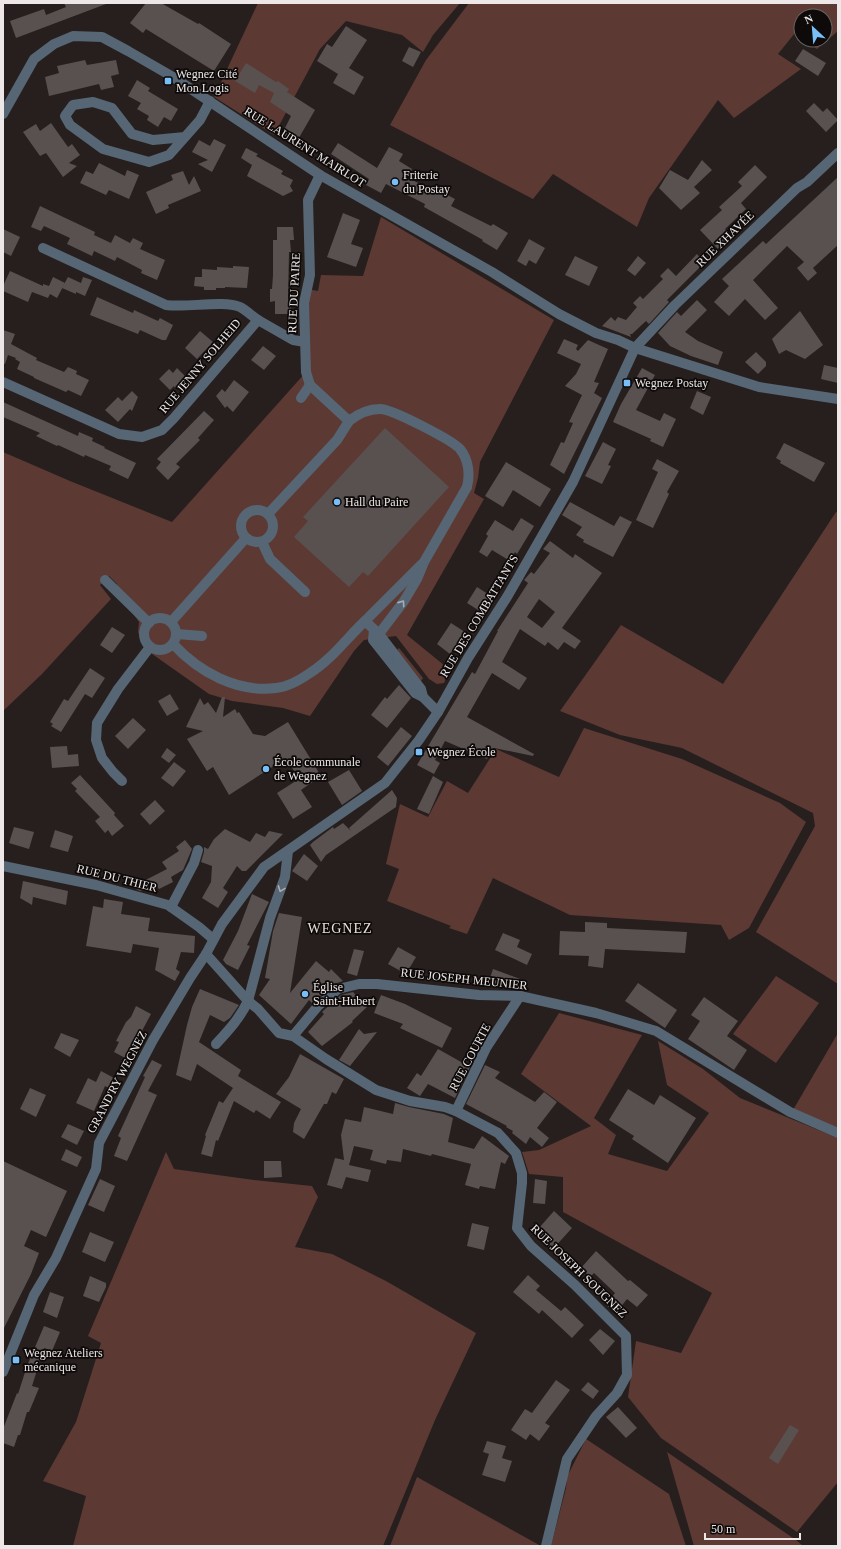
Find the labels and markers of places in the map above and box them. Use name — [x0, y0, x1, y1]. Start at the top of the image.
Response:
place label: Wegnez Cité Mon Logis — [176, 67, 237, 95]
marker: Wegnez Cité Mon Logis — [163, 76, 173, 86]
place label: Friterie du Postay — [403, 168, 450, 196]
marker: Friterie du Postay — [390, 177, 400, 187]
place label: Wegnez Postay — [635, 376, 708, 390]
marker: Wegnez Postay — [622, 378, 632, 388]
place label: Hall du Paire — [345, 495, 408, 509]
marker: Hall du Paire — [332, 497, 342, 507]
place label: Wegnez École — [427, 745, 496, 759]
marker: Wegnez École — [414, 747, 424, 757]
place label: École communale de Wegnez — [274, 755, 360, 783]
marker: École communale de Wegnez — [261, 764, 271, 774]
place label: Église Saint-Hubert — [313, 980, 376, 1008]
marker: Église Saint-Hubert — [300, 989, 310, 999]
place label: Wegnez Ateliers mécanique — [24, 1346, 103, 1374]
marker: Wegnez Ateliers mécanique — [11, 1355, 21, 1365]

